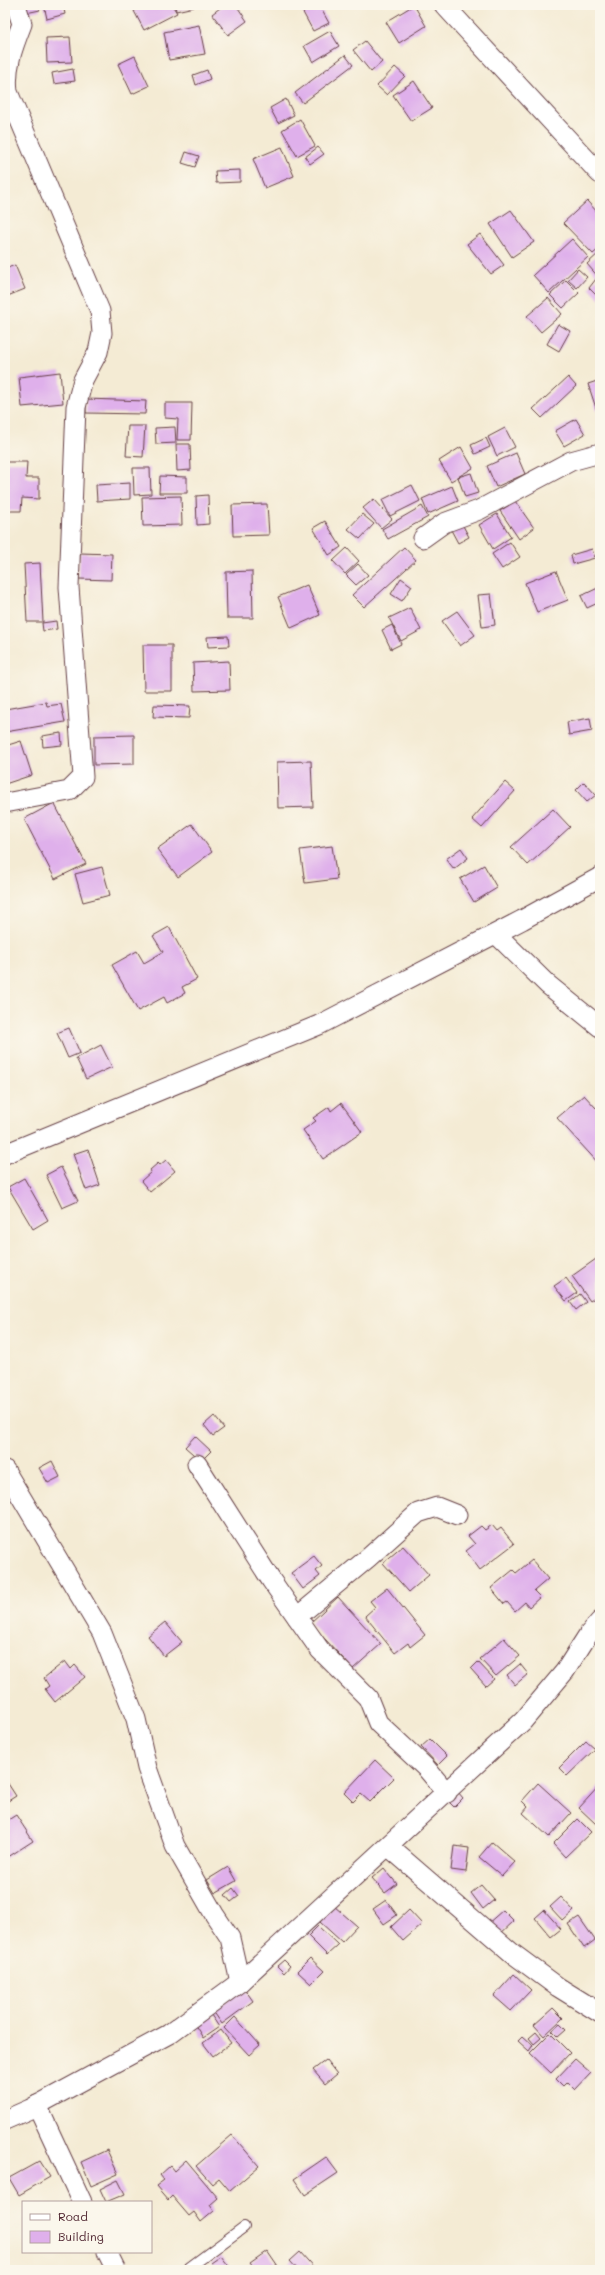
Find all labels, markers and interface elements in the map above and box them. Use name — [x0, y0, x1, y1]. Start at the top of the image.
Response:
legend — [22, 2201, 152, 2253]
text: Road — [58, 2208, 88, 2224]
text: Building — [58, 2228, 104, 2244]

